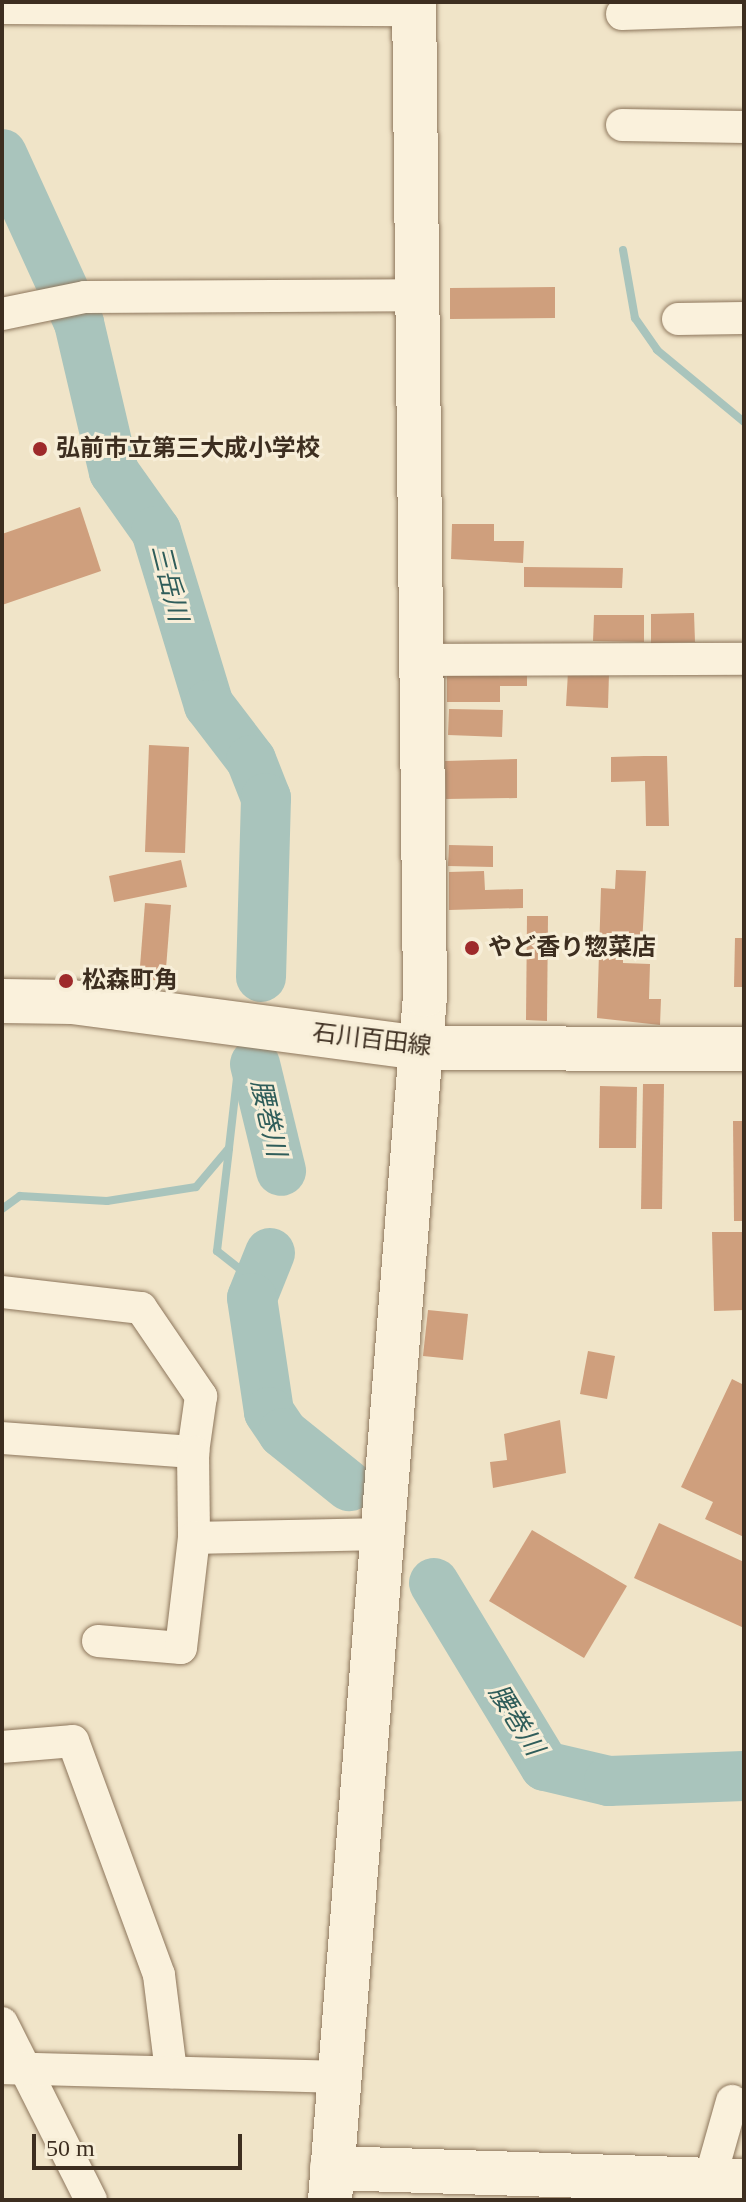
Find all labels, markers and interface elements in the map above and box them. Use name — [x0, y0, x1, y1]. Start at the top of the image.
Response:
place label: 弘前市立第三大成小学校 — [56, 435, 320, 463]
marker: 弘前市立第三大成小学校 — [31, 440, 49, 458]
water label: 三岳川 — [144, 541, 194, 625]
place label: やど香り惣菜店 — [488, 934, 656, 962]
marker: やど香り惣菜店 — [463, 939, 481, 957]
place label: 松森町角 — [82, 967, 178, 995]
marker: 松森町角 — [57, 972, 75, 990]
street label: 石川百田線 — [311, 1018, 433, 1062]
water label: 腰巻川 — [244, 1076, 292, 1160]
water label: 腰巻川 — [482, 1679, 550, 1761]
scale bar — [36, 2118, 246, 2168]
text: 50 m — [46, 2135, 95, 2161]

